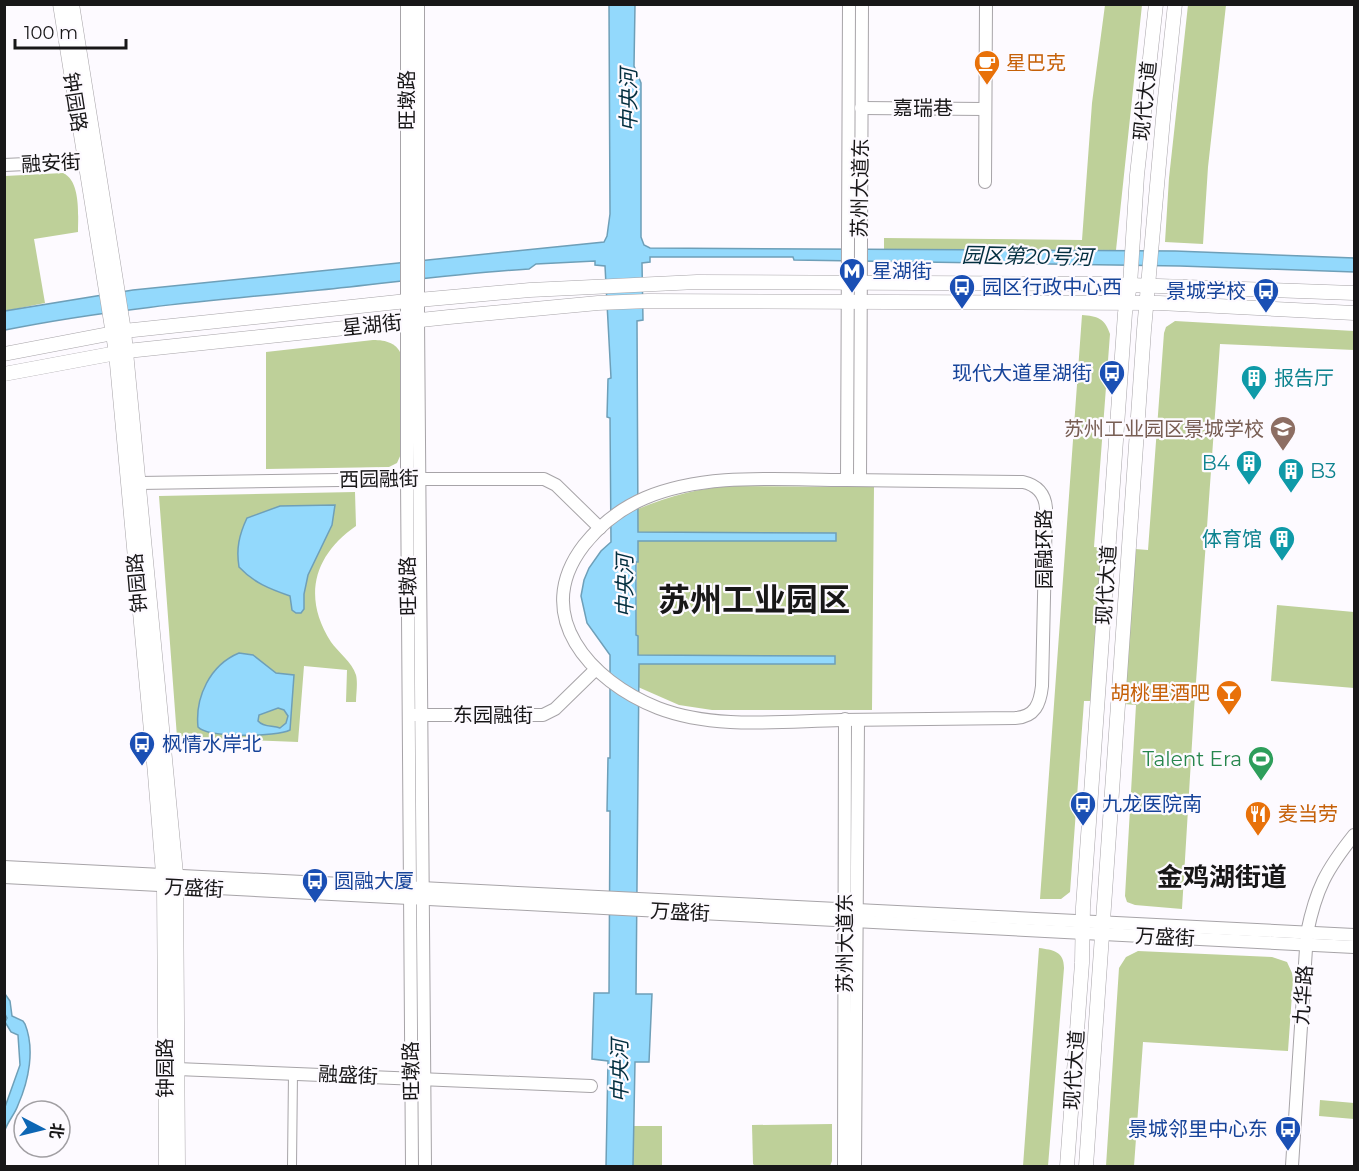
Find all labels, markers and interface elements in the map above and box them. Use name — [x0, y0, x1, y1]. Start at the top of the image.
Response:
scale bar — [15, 12, 126, 50]
text: 100 m — [24, 22, 78, 44]
cafe icon: 星巴克 — [972, 48, 1002, 86]
place label: 星巴克 — [1006, 51, 1066, 75]
street label: 现代大道 — [1129, 60, 1161, 142]
water label: 中央河 — [616, 65, 641, 132]
street label: 钟园路 — [58, 70, 92, 134]
street label: 旺墩路 — [395, 70, 419, 130]
street label: 嘉瑞巷 — [893, 96, 953, 120]
street label: 苏州大道东 — [847, 138, 873, 238]
street label: 融安街 — [20, 149, 82, 177]
water label: 园区第20号河 — [961, 242, 1097, 270]
metro station icon: 星湖街 — [837, 256, 867, 294]
place label: 星湖街 — [872, 259, 932, 283]
bus stop icon: 园区行政中心西 — [947, 272, 977, 310]
place label: 园区行政中心西 — [982, 275, 1122, 299]
bus stop icon: 景城学校 — [1251, 276, 1281, 314]
place label: 景城学校 — [1166, 279, 1246, 303]
street label: 星湖街 — [341, 310, 403, 340]
bus stop icon: 现代大道星湖街 — [1097, 358, 1127, 396]
place label: 现代大道星湖街 — [952, 361, 1092, 385]
building icon: 报告厅 — [1239, 363, 1269, 401]
place label: 报告厅 — [1274, 366, 1334, 390]
school or university icon: 苏州工业园区景城学校 — [1268, 414, 1298, 452]
place label: 苏州工业园区景城学校 — [1064, 417, 1264, 441]
building icon: B4 — [1234, 448, 1264, 486]
place label: B4 — [1202, 451, 1230, 475]
building icon: B3 — [1276, 456, 1306, 494]
place label: B3 — [1310, 459, 1336, 483]
street label: 西园融街 — [339, 466, 419, 492]
street label: 园融环路 — [1032, 509, 1056, 589]
building icon: 体育馆 — [1267, 524, 1297, 562]
place label: 体育馆 — [1202, 527, 1262, 551]
street label: 现代大道 — [1091, 544, 1121, 626]
water label: 中央河 — [612, 551, 637, 618]
street label: 钟园路 — [122, 552, 152, 614]
street label: 旺墩路 — [395, 556, 421, 616]
district label: 苏州工业园区 — [658, 580, 850, 619]
bar icon: 胡桃里酒吧 — [1214, 678, 1244, 716]
place label: 胡桃里酒吧 — [1110, 681, 1210, 705]
street label: 东园融街 — [453, 703, 533, 727]
bus stop icon: 枫情水岸北 — [127, 729, 157, 767]
place label: 枫情水岸北 — [162, 732, 262, 756]
sports icon: Talent Era — [1246, 744, 1276, 782]
place label: Talent Era — [1143, 747, 1242, 771]
bus stop icon: 九龙医院南 — [1068, 789, 1098, 827]
place label: 九龙医院南 — [1102, 792, 1202, 816]
restaurant icon: 麦当劳 — [1243, 799, 1273, 837]
place label: 麦当劳 — [1278, 802, 1338, 826]
district label: 金鸡湖街道 — [1157, 861, 1287, 893]
bus stop icon: 圆融大厦 — [300, 866, 330, 904]
place label: 圆融大厦 — [334, 869, 414, 893]
street label: 万盛街 — [163, 874, 225, 902]
street label: 苏州大道东 — [833, 893, 857, 993]
street label: 万盛街 — [649, 898, 711, 926]
street label: 万盛街 — [1134, 923, 1196, 951]
street label: 九华路 — [1289, 964, 1317, 1026]
street label: 现代大道 — [1059, 1029, 1089, 1111]
water label: 中央河 — [607, 1036, 632, 1103]
street label: 钟园路 — [153, 1038, 177, 1098]
street label: 旺墩路 — [398, 1041, 424, 1101]
street label: 融盛街 — [317, 1061, 379, 1089]
north arrow — [12, 1099, 72, 1159]
bus stop icon: 景城邻里中心东 — [1273, 1114, 1303, 1152]
place label: 景城邻里中心东 — [1128, 1117, 1268, 1141]
text: 北 — [46, 1122, 67, 1140]

